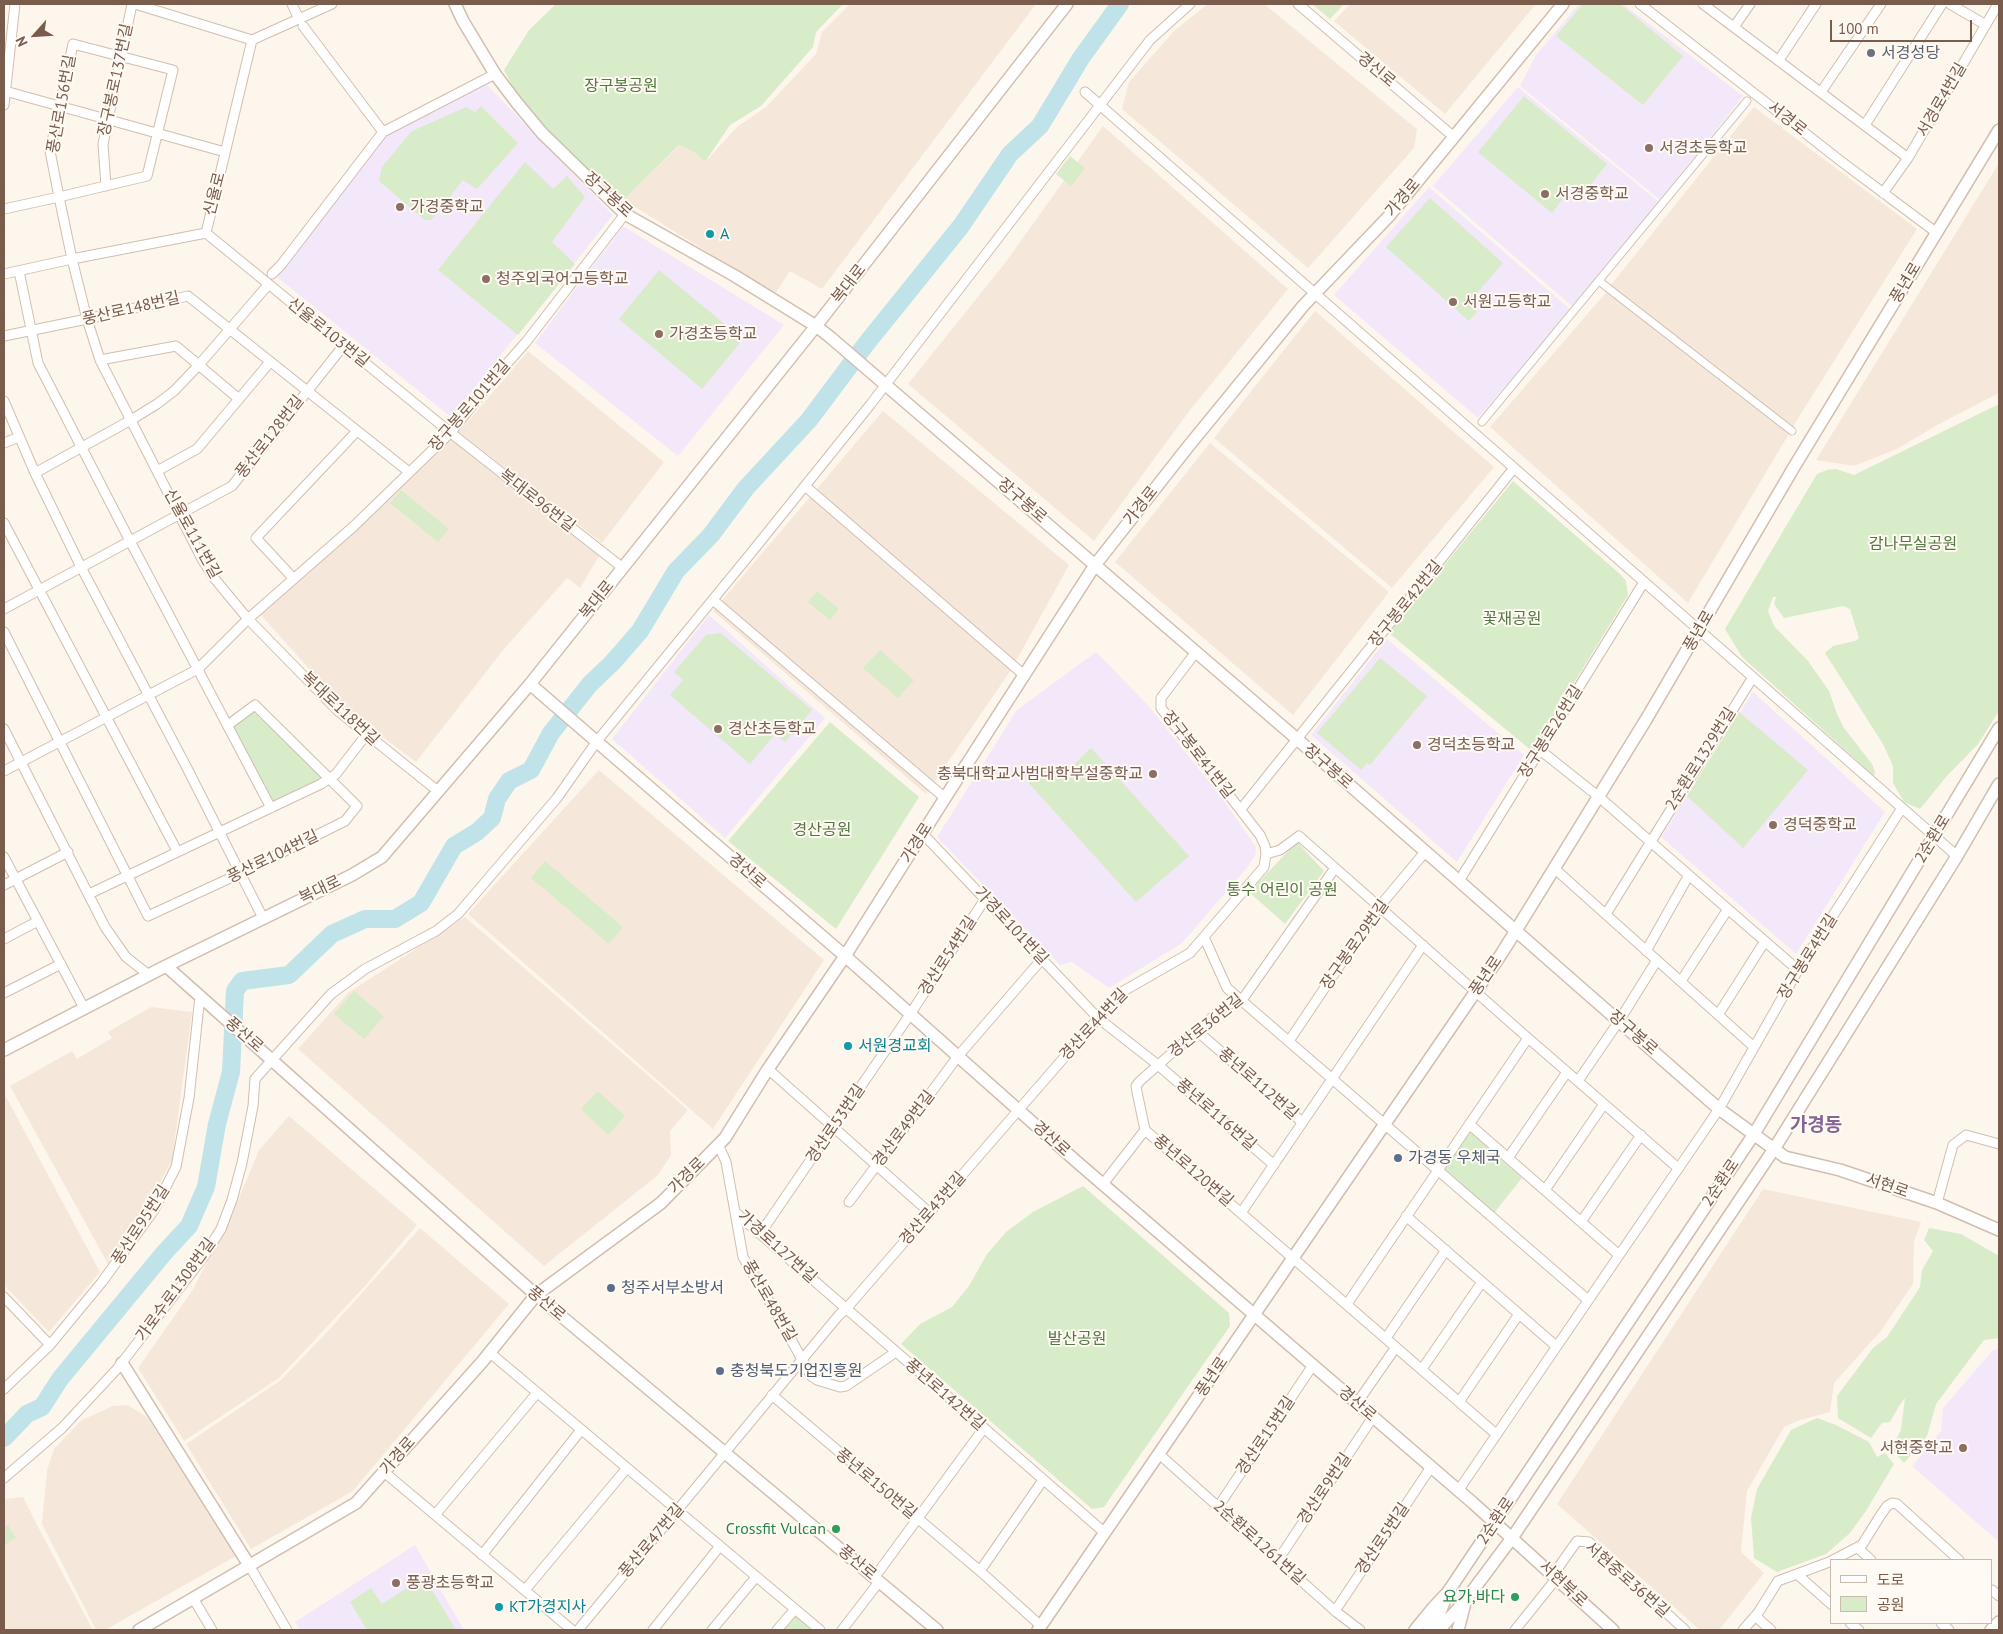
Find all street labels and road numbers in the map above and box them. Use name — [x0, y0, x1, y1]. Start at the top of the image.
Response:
street label: 장구봉로137번길 — [95, 22, 137, 138]
street label: 경신로 — [1353, 48, 1399, 92]
street label: 풍산로156번길 — [44, 53, 80, 155]
street label: 서경로4번길 — [1913, 60, 1971, 140]
street label: 서경로 — [1764, 98, 1810, 140]
street label: 장구봉로 — [580, 168, 636, 222]
street label: 신율로 — [200, 170, 230, 218]
street label: 가경로 — [1381, 175, 1425, 221]
street label: 풍년로 — [1886, 259, 1926, 307]
street label: 복대로 — [828, 261, 870, 307]
street label: 풍산로148번길 — [80, 288, 182, 330]
street label: 신율로103번길 — [283, 294, 373, 372]
street label: 장구봉로101번길 — [425, 357, 515, 455]
street label: 풍산로128번길 — [232, 392, 308, 482]
street label: 복대로96번길 — [495, 465, 579, 537]
street label: 장구봉로 — [993, 474, 1051, 528]
street label: 가경로 — [1120, 483, 1162, 529]
street label: 신율로111번길 — [159, 486, 225, 582]
street label: 장구봉로42번길 — [1365, 557, 1447, 651]
street label: 복대로 — [576, 577, 618, 623]
street label: 풍년로 — [1680, 607, 1718, 655]
street label: 복대로118번길 — [297, 668, 383, 750]
street label: 장구봉로26번길 — [1515, 682, 1587, 782]
street label: 2순환로1329번길 — [1662, 704, 1740, 814]
street label: 장구봉로41번길 — [1158, 707, 1238, 803]
street label: 장구봉로 — [1299, 740, 1357, 794]
street label: 2순환로 — [1911, 811, 1955, 867]
street label: 가경로 — [897, 819, 937, 867]
street label: 풍산로104번길 — [224, 827, 322, 887]
street label: 경산로 — [724, 849, 770, 893]
street label: 복대로 — [296, 872, 344, 908]
street label: 가경로101번길 — [970, 883, 1052, 969]
street label: 장구봉로29번길 — [1317, 896, 1393, 994]
street label: 장구봉로4번길 — [1774, 911, 1842, 1003]
street label: 경산로54번길 — [915, 913, 981, 999]
street label: 풍년로 — [1466, 952, 1506, 1000]
street label: 경산로44번길 — [1056, 985, 1132, 1065]
street label: 경산로36번길 — [1165, 990, 1247, 1062]
street label: 장구봉로 — [1604, 1006, 1662, 1060]
street label: 풍산로 — [221, 1013, 267, 1057]
street label: 풍년로112번길 — [1214, 1044, 1302, 1124]
street label: 풍년로116번길 — [1172, 1075, 1260, 1155]
street label: 경산로53번길 — [803, 1081, 869, 1167]
street label: 경산로49번길 — [869, 1087, 939, 1171]
street label: 경산로 — [1028, 1117, 1074, 1161]
street label: 풍년로120번길 — [1149, 1131, 1237, 1211]
street label: 가경로 — [665, 1154, 709, 1198]
street label: 2순환로 — [1698, 1156, 1744, 1210]
street label: 경산로43번길 — [896, 1168, 970, 1250]
street label: 서현로 — [1863, 1170, 1911, 1202]
street label: 풍산로95번길 — [108, 1182, 174, 1268]
street label: 가경로127번길 — [734, 1206, 820, 1288]
street label: 가로수로1308번길 — [132, 1235, 220, 1345]
street label: 풍산로48번길 — [738, 1257, 800, 1345]
street label: 풍산로 — [523, 1282, 569, 1326]
street label: 풍년로 — [1192, 1353, 1232, 1401]
street label: 풍년로142번길 — [901, 1355, 989, 1435]
street label: 경산로 — [1334, 1382, 1380, 1426]
street label: 경산로15번길 — [1233, 1393, 1299, 1479]
street label: 가경로 — [376, 1433, 420, 1479]
street label: 풍년로150번길 — [832, 1445, 920, 1523]
street label: 경산로9번길 — [1294, 1450, 1356, 1528]
street label: 2순환로 — [1473, 1494, 1519, 1548]
street label: 2순환로1261번길 — [1209, 1497, 1309, 1589]
street label: 풍산로47번길 — [615, 1500, 689, 1582]
street label: 경산로5번길 — [1352, 1500, 1414, 1578]
street label: 서현중로36번길 — [1581, 1538, 1673, 1622]
street label: 풍산로 — [834, 1541, 880, 1585]
street label: 서현북로 — [1535, 1557, 1591, 1611]

